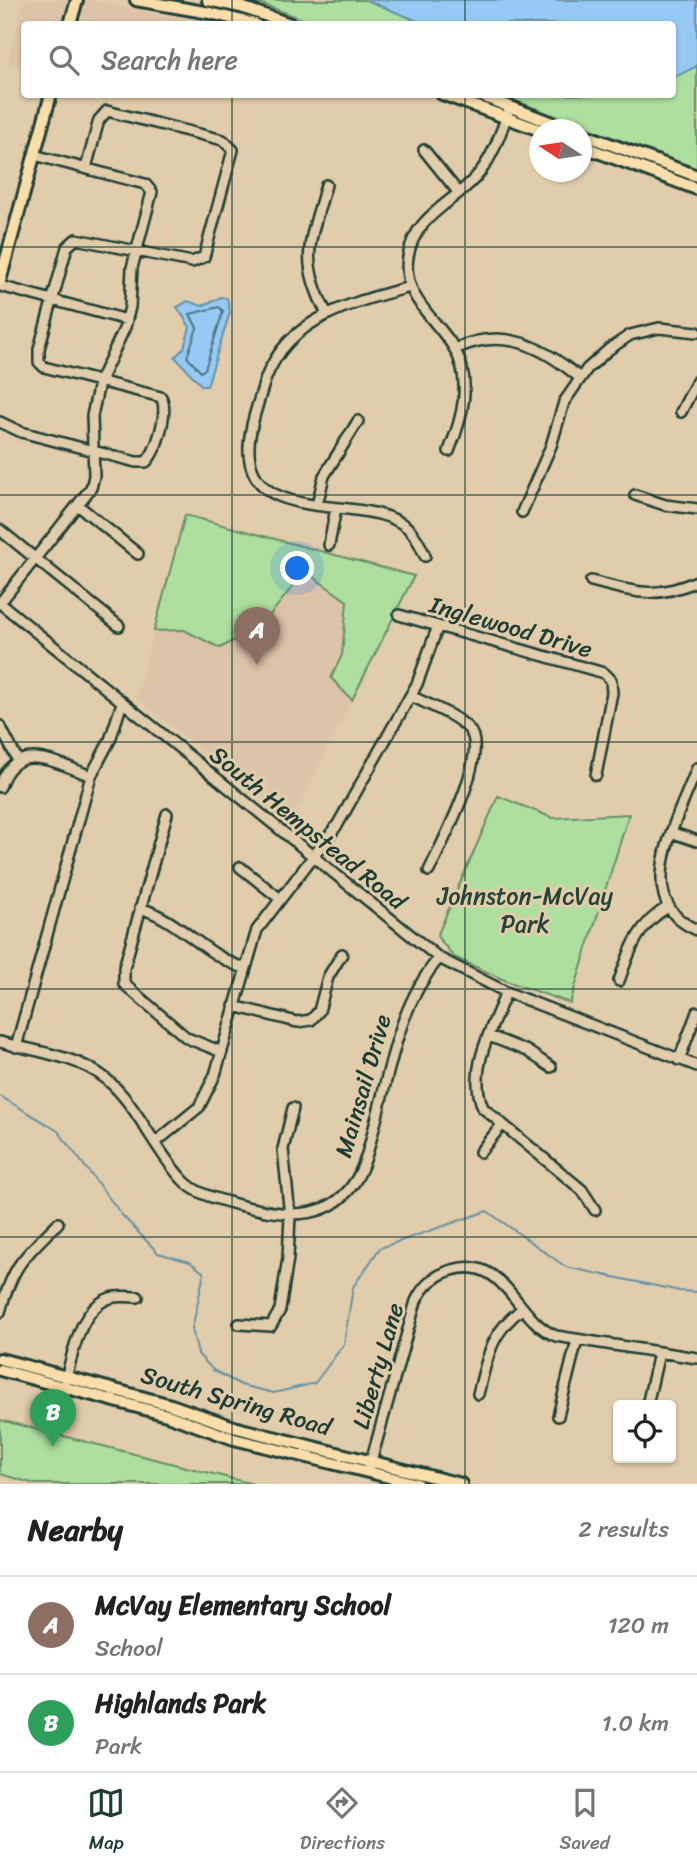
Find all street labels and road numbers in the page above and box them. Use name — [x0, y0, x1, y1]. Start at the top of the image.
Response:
street label: Inglewood Drive — [424, 583, 597, 670]
street label: South Hempstead Road — [200, 735, 417, 922]
street label: Mainsail Drive — [322, 1009, 404, 1163]
street label: Liberty Lane — [340, 1298, 416, 1434]
street label: South Spring Road — [136, 1354, 338, 1449]

